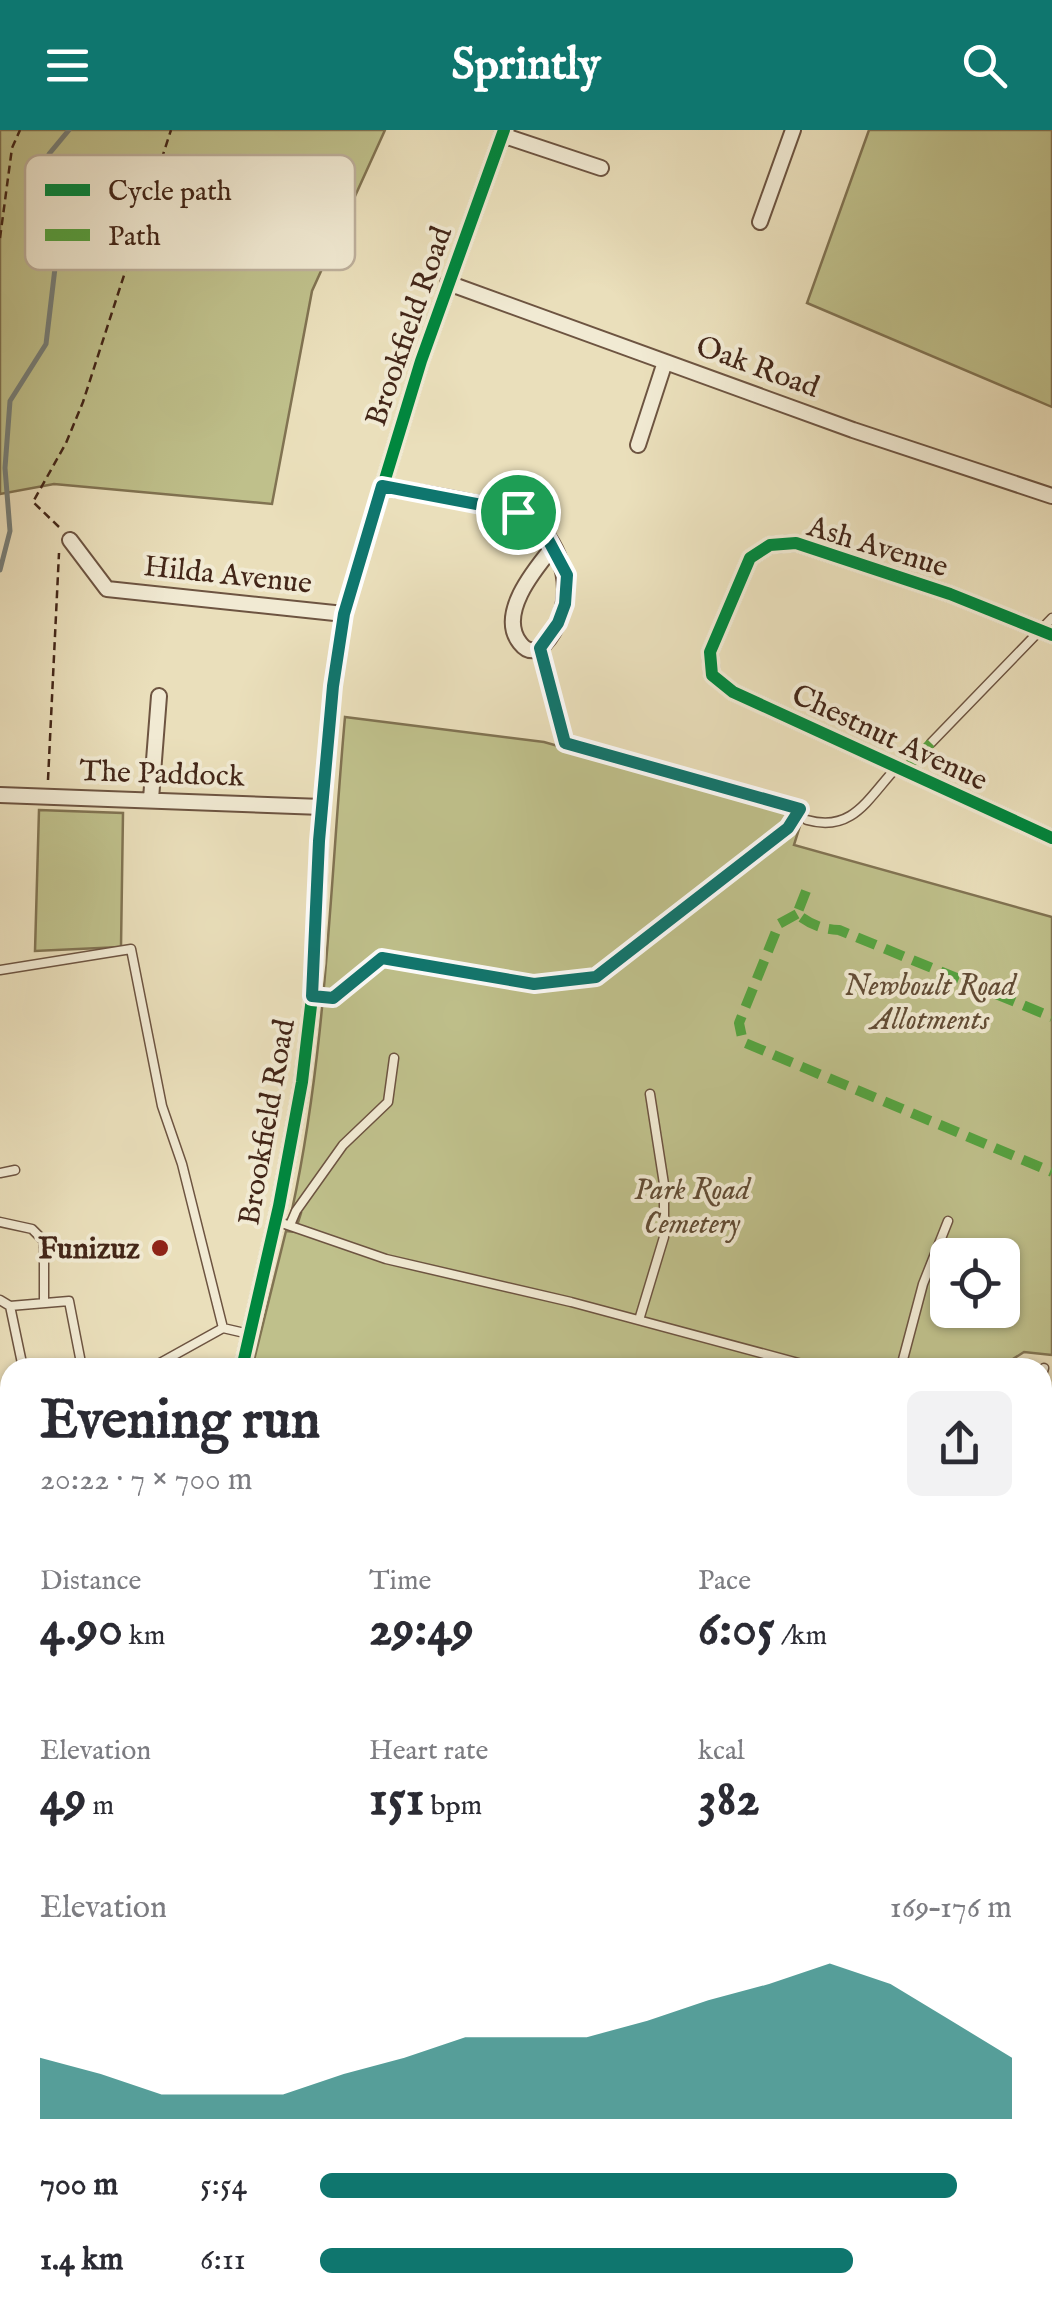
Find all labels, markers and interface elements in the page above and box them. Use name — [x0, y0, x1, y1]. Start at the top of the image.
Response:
text: Sprintly — [451, 37, 601, 94]
icon: menu — [40, 38, 95, 93]
icon: search — [957, 38, 1012, 93]
legend — [25, 155, 355, 270]
text: Cycle path — [108, 175, 232, 210]
text: Path — [108, 220, 161, 255]
street label: Brookfield Road — [358, 221, 462, 432]
street label: Oak Road — [691, 328, 825, 408]
pin — [476, 470, 561, 555]
icon: arrive — [491, 485, 546, 540]
street label: Ash Avenue — [802, 508, 952, 587]
street label: Hilda Avenue — [142, 548, 314, 604]
street label: Chestnut Avenue — [785, 677, 993, 801]
street label: The Paddock — [79, 753, 246, 797]
park label: Newboult Road Allotments — [844, 968, 1018, 1040]
street label: Brookfield Road — [231, 1015, 305, 1228]
park label: Park Road Cemetery — [634, 1172, 752, 1244]
place label: Funizuz — [38, 1231, 140, 1269]
marker: Funizuz — [149, 1237, 171, 1259]
map controls — [930, 1238, 1020, 1328]
button: locate — [930, 1238, 1020, 1328]
text: Evening run — [40, 1387, 320, 1457]
button: share — [907, 1391, 1012, 1496]
text: 20:22 · 7 × 700 m — [40, 1460, 253, 1501]
text: Distance — [40, 1564, 141, 1599]
text: Time — [369, 1564, 431, 1599]
text: Pace — [698, 1564, 751, 1599]
text: 4.90 — [40, 1599, 123, 1662]
text: 29:49 — [369, 1599, 474, 1662]
text: 6:05 — [698, 1599, 775, 1662]
text: km — [123, 1619, 165, 1654]
text: /km — [775, 1619, 827, 1654]
text: Elevation — [40, 1734, 151, 1769]
text: Heart rate — [369, 1734, 488, 1769]
text: kcal — [698, 1734, 745, 1769]
text: 49 — [40, 1769, 86, 1832]
text: 151 — [369, 1769, 424, 1832]
text: 382 — [698, 1769, 760, 1832]
text: m — [86, 1789, 114, 1824]
text: bpm — [424, 1789, 482, 1824]
text: Elevation — [40, 1888, 167, 1929]
text: 169–176 m — [890, 1888, 1012, 1929]
text: 700 m — [40, 2165, 118, 2206]
text: 5:54 — [200, 2165, 247, 2206]
text: 1.4 km — [40, 2240, 124, 2281]
text: 6:11 — [200, 2240, 246, 2281]

